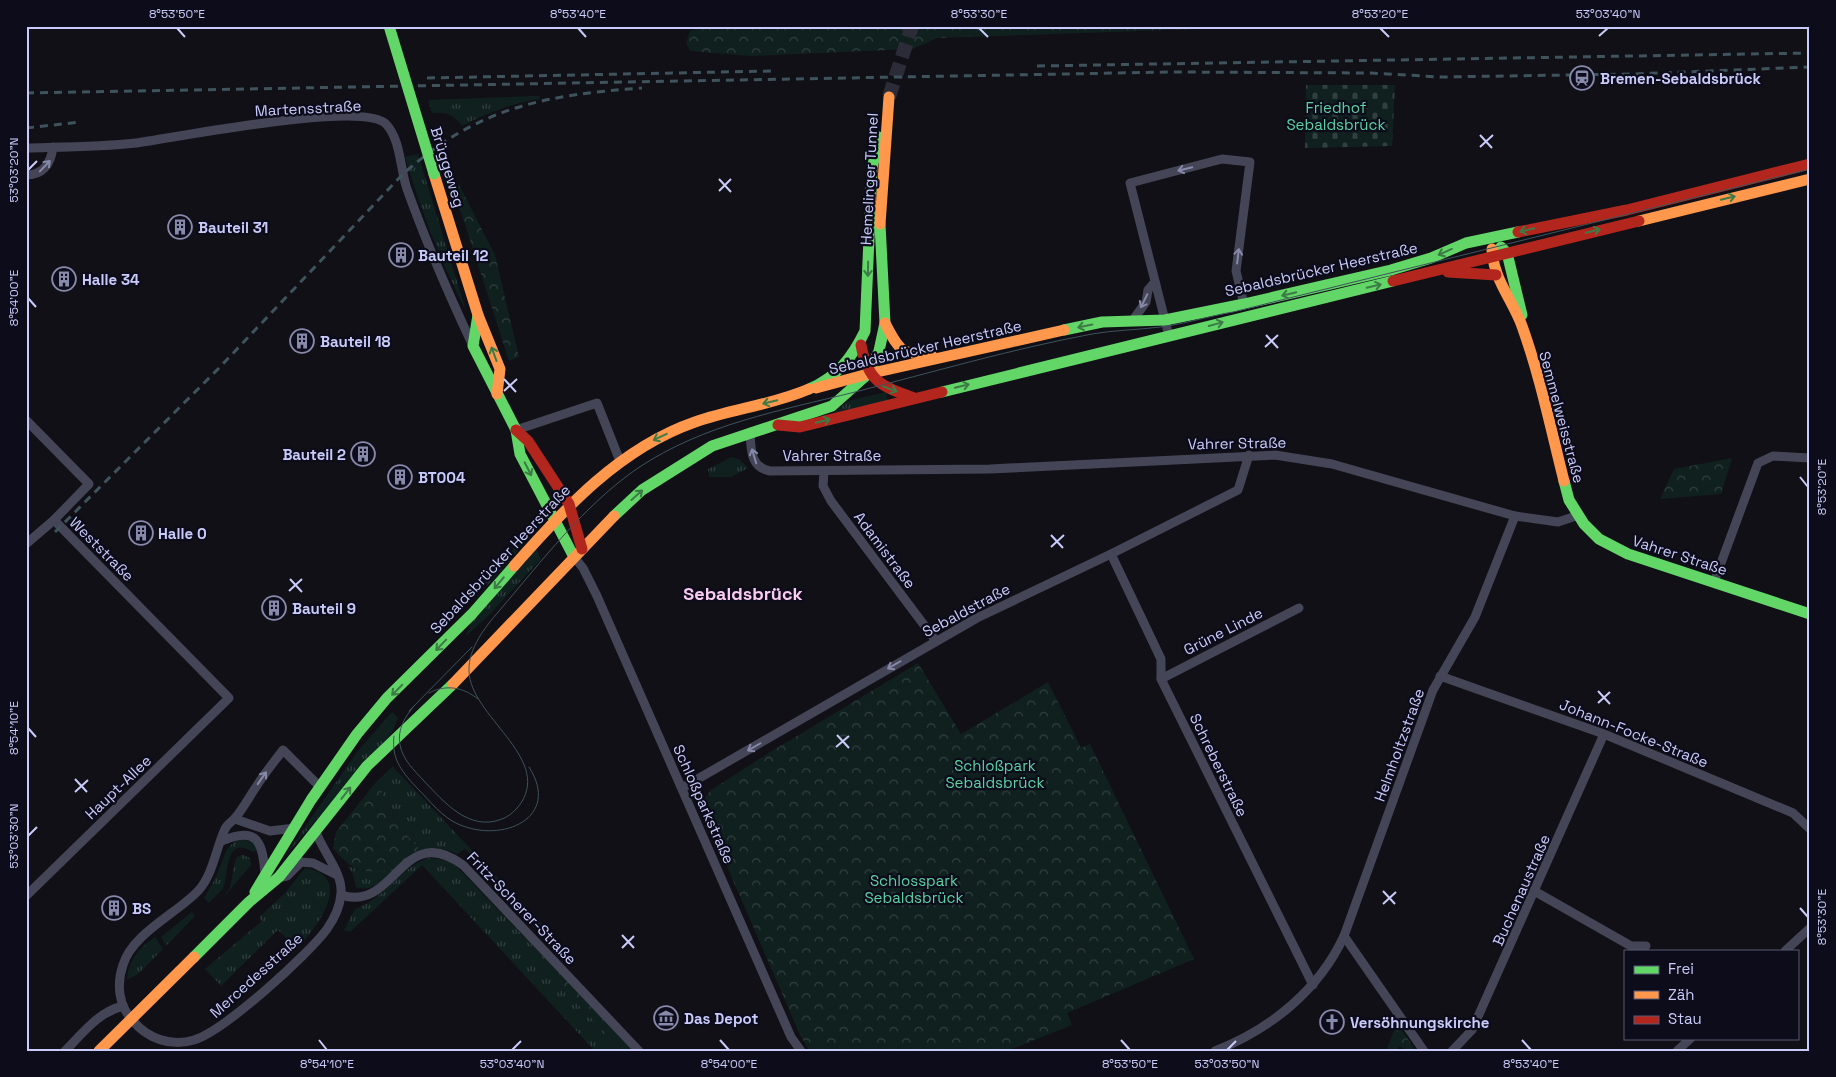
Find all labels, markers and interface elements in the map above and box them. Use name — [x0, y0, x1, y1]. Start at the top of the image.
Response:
text: 8°53'50"E — [149, 6, 205, 22]
text: 8°53'40"E — [550, 6, 606, 22]
text: 8°53'30"E — [951, 6, 1007, 22]
text: 8°53'20"E — [1352, 6, 1408, 22]
text: 53°03'40"N — [1576, 6, 1640, 22]
station icon: Bremen-Sebaldsbrück — [1569, 65, 1595, 91]
place label: Bremen-Sebaldsbrück — [1600, 69, 1761, 88]
street label: Martensstraße — [254, 96, 362, 120]
park label: Friedhof Sebaldsbrück — [1286, 98, 1386, 134]
street label: Hemelinger Tunnel — [856, 112, 882, 246]
street label: Brüggeweg — [427, 124, 469, 210]
text: 53°03'20"N — [6, 138, 22, 202]
one-way arrow — [39, 160, 51, 172]
one-way arrow — [1177, 165, 1193, 174]
one-way arrow — [1720, 193, 1736, 202]
building icon: Bauteil 31 — [167, 214, 193, 240]
place label: Bauteil 31 — [198, 218, 268, 237]
one-way arrow — [1520, 226, 1536, 235]
one-way arrow — [1585, 226, 1601, 236]
street label: Sebaldsbrücker Heerstraße — [1223, 238, 1419, 300]
building icon: Bauteil 12 — [388, 242, 414, 268]
place label: Bauteil 12 — [418, 246, 488, 265]
one-way arrow — [1438, 247, 1453, 257]
one-way arrow — [1233, 249, 1243, 265]
one-way arrow — [863, 261, 873, 277]
building icon: Halle 34 — [51, 266, 77, 292]
text: 8°54'00"E — [6, 269, 22, 326]
place label: Halle 34 — [82, 270, 140, 289]
one-way arrow — [1366, 281, 1382, 290]
one-way arrow — [1281, 290, 1297, 299]
one-way arrow — [1139, 293, 1149, 308]
street label: Sebaldsbrücker Heerstraße — [827, 316, 1023, 378]
one-way arrow — [1208, 319, 1224, 329]
one-way arrow — [1077, 322, 1093, 331]
building icon: Bauteil 18 — [289, 328, 315, 354]
place label: Bauteil 18 — [320, 332, 390, 351]
one-way arrow — [489, 346, 498, 362]
street label: Semmelweisstraße — [1535, 349, 1589, 485]
one-way arrow — [953, 381, 969, 391]
one-way arrow — [881, 385, 897, 394]
one-way arrow — [762, 398, 778, 407]
one-way arrow — [815, 416, 831, 425]
one-way arrow — [653, 432, 668, 442]
street label: Vahrer Straße — [1187, 433, 1287, 453]
building icon: Bauteil 2 — [350, 441, 376, 467]
place label: Bauteil 2 — [282, 445, 346, 464]
street label: Vahrer Straße — [783, 446, 881, 465]
one-way arrow — [748, 448, 758, 464]
text: 8°53'20"E — [1814, 459, 1830, 515]
one-way arrow — [524, 461, 533, 476]
building icon: BT004 — [387, 464, 413, 490]
place label: BT004 — [418, 468, 466, 487]
street label: Sebaldsbrücker Heerstraße — [426, 480, 574, 638]
one-way arrow — [630, 490, 643, 501]
street label: Adamistraße — [850, 508, 920, 592]
street label: Weststraße — [66, 513, 138, 585]
building icon: Halle 0 — [128, 520, 154, 546]
place label: Halle 0 — [158, 524, 207, 543]
street label: Vahrer Straße — [1630, 531, 1730, 579]
one-way arrow — [493, 576, 504, 589]
street label: Sebaldstraße — [919, 579, 1013, 641]
district label: Sebaldsbrück — [683, 582, 803, 605]
building icon: Bauteil 9 — [261, 595, 287, 621]
place label: Bauteil 9 — [292, 599, 356, 618]
street label: Grüne Linde — [1180, 603, 1266, 659]
one-way arrow — [435, 639, 447, 651]
one-way arrow — [886, 660, 901, 670]
one-way arrow — [390, 684, 403, 696]
street label: Helmholtzstraße — [1370, 686, 1428, 804]
street label: Johann-Focke-Straße — [1557, 694, 1711, 772]
text: 8°54'10"E — [6, 701, 22, 755]
street label: Schreberstraße — [1186, 710, 1252, 820]
street label: Schloßparkstraße — [669, 741, 739, 867]
one-way arrow — [747, 743, 761, 753]
street label: Haupt-Allee — [81, 751, 155, 823]
park label: Schloßpark Sebaldsbrück — [945, 756, 1045, 792]
one-way arrow — [257, 771, 267, 785]
one-way arrow — [340, 787, 351, 800]
text: 53°03'30"N — [6, 804, 22, 868]
street label: Buchenaustraße — [1488, 831, 1554, 949]
street label: Fritz-Scherer-Straße — [463, 848, 581, 969]
park label: Schlosspark Sebaldsbrück — [864, 871, 964, 907]
text: 8°53'30"E — [1814, 889, 1830, 945]
building icon: BS — [101, 895, 127, 921]
place label: BS — [132, 899, 151, 918]
street label: Mercedesstraße — [206, 928, 306, 1022]
legend — [1624, 950, 1798, 1040]
text: Frei — [1668, 959, 1694, 978]
text: Zäh — [1668, 985, 1694, 1004]
museum icon: Das Depot — [653, 1005, 679, 1031]
place label: Das Depot — [684, 1009, 758, 1028]
church icon: Versöhnungskirche — [1319, 1009, 1345, 1035]
text: Stau — [1668, 1009, 1702, 1028]
place label: Versöhnungskirche — [1350, 1013, 1490, 1032]
text: 8°54'10"E — [300, 1056, 354, 1072]
text: 53°03'40"N — [480, 1056, 544, 1072]
text: 8°54'00"E — [701, 1056, 758, 1072]
text: 8°53'50"E — [1102, 1056, 1158, 1072]
text: 53°03'50"N — [1195, 1056, 1259, 1072]
text: 8°53'40"E — [1503, 1056, 1559, 1072]

